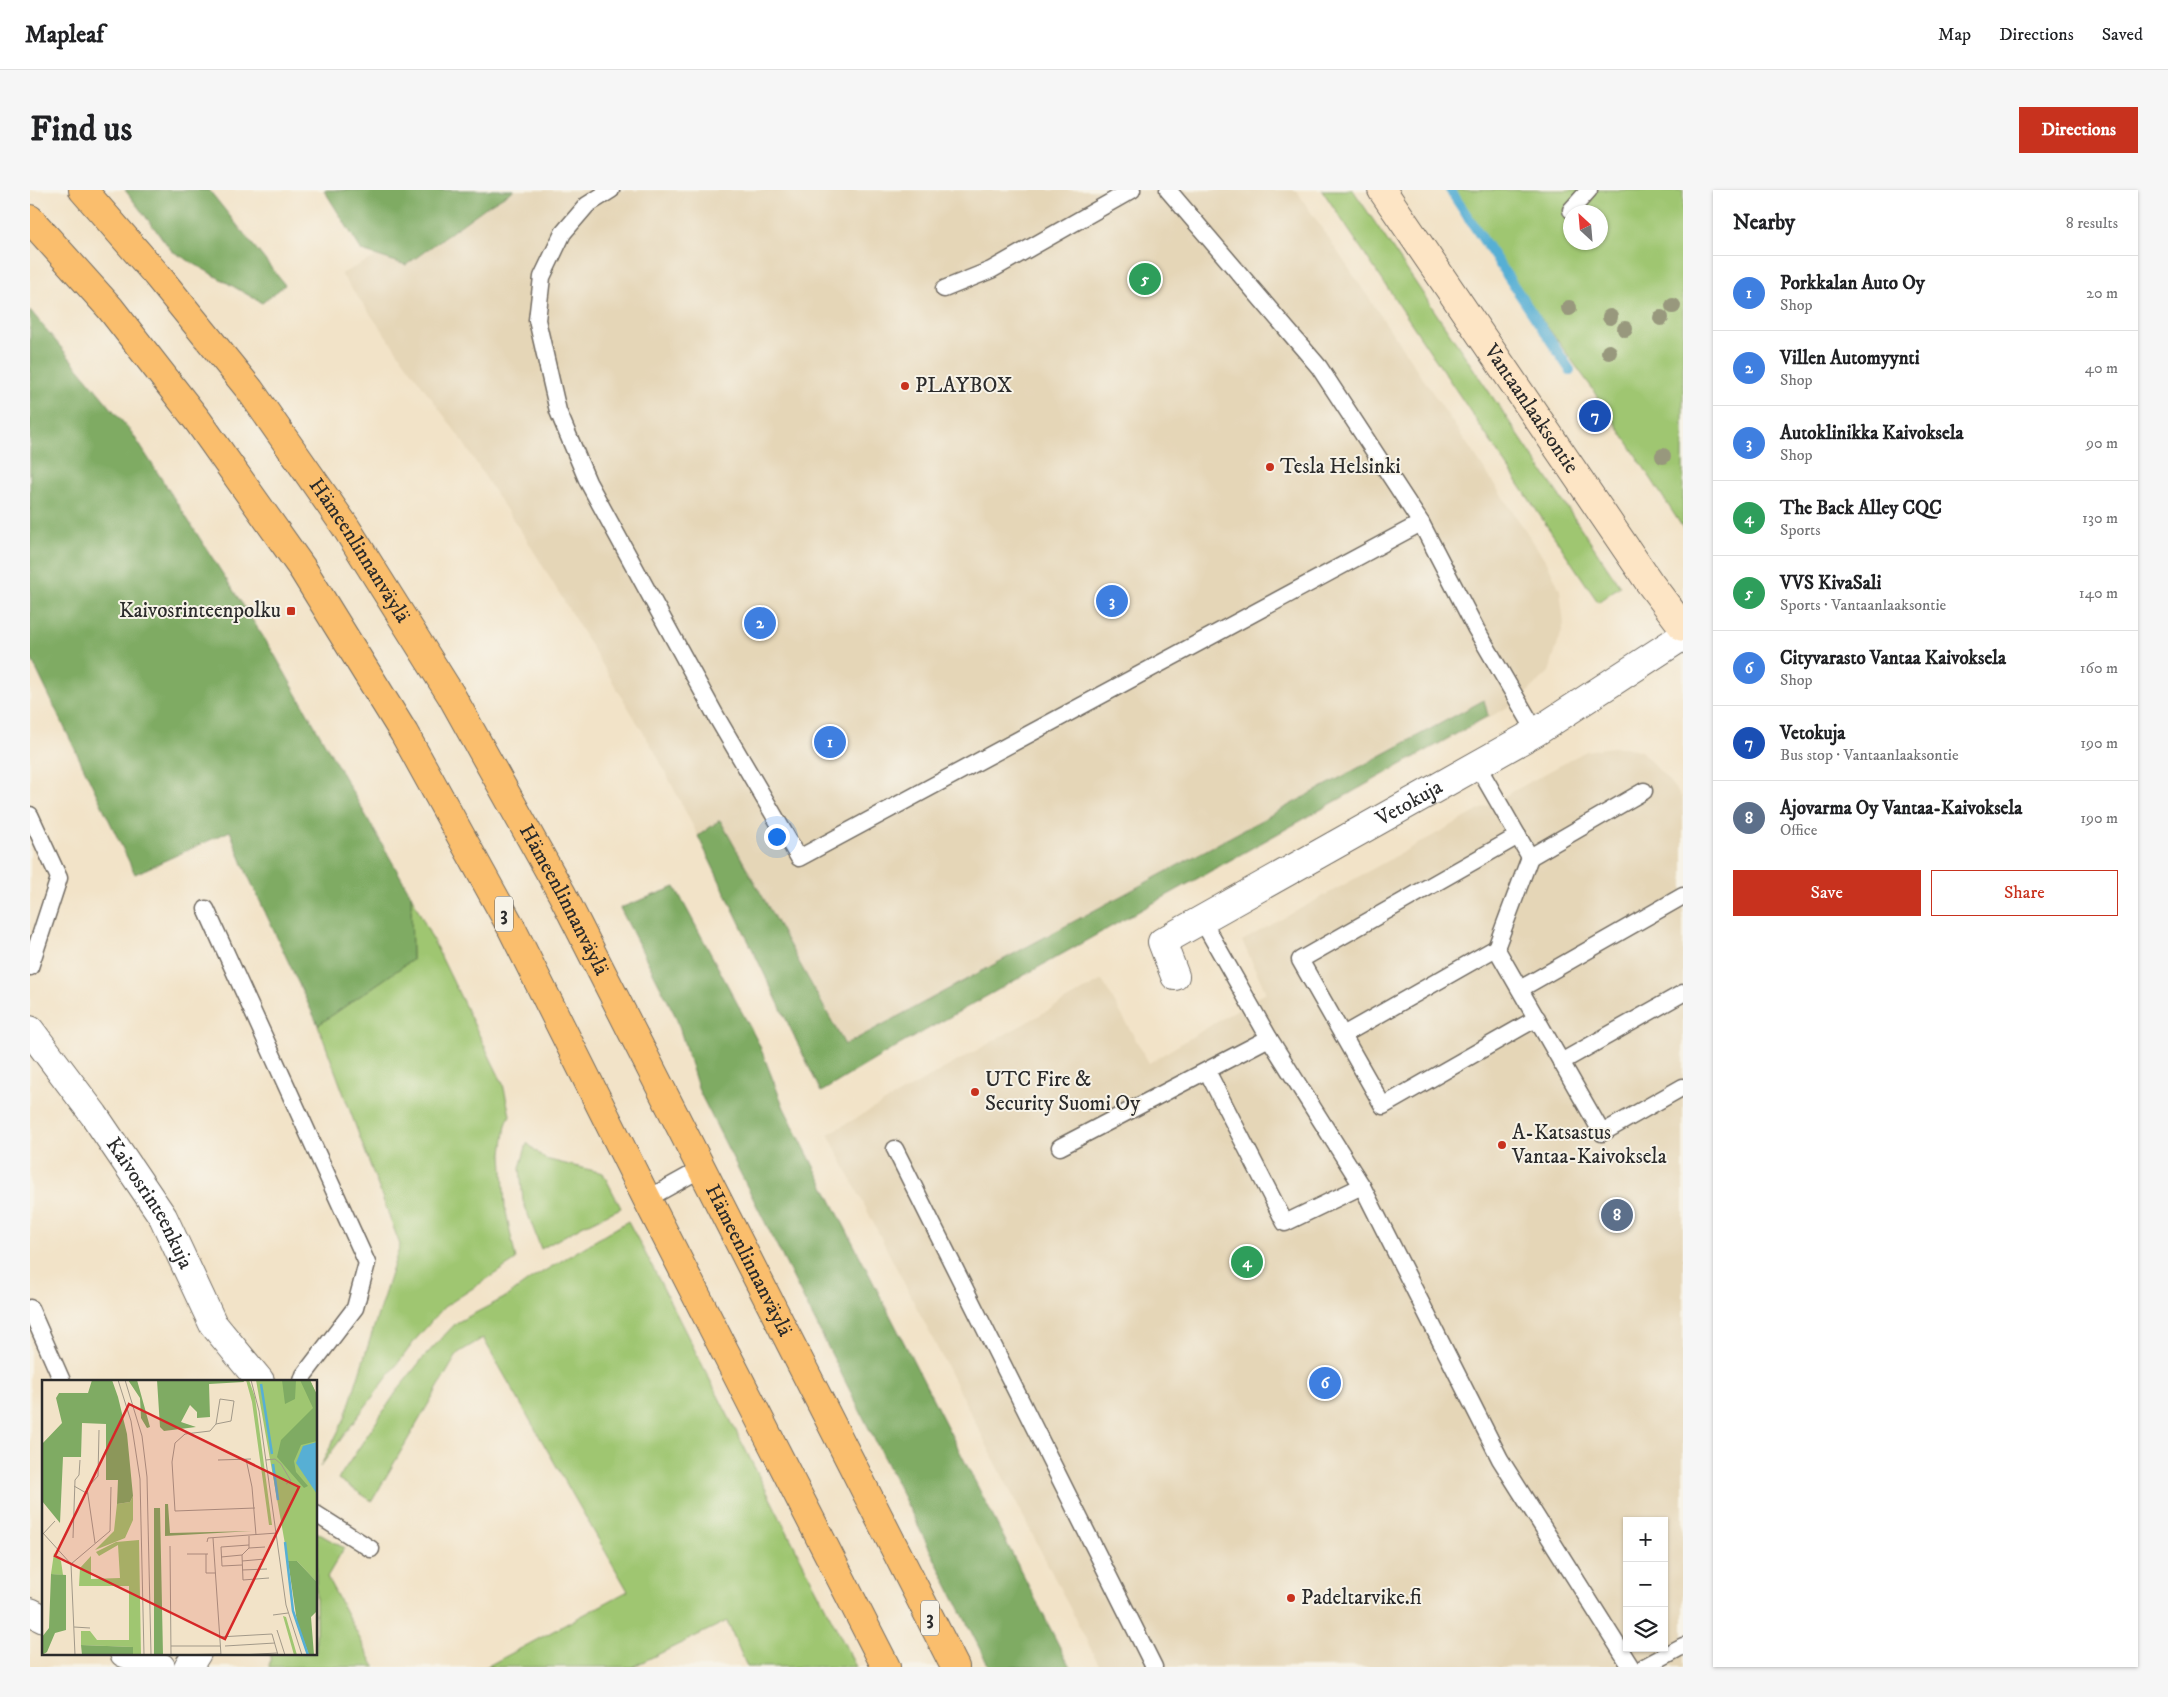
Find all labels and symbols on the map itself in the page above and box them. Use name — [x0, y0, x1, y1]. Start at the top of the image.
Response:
north arrow — [1563, 205, 1608, 250]
pin: 5 — [1129, 260, 1161, 298]
street label: Vantaanlaaksontie — [1477, 339, 1585, 479]
place label: PLAYBOX — [915, 373, 1012, 399]
marker: PLAYBOX — [899, 380, 911, 392]
pin: 7 — [1579, 397, 1611, 435]
place label: Tesla Helsinki — [1280, 454, 1401, 480]
marker: Tesla Helsinki — [1264, 461, 1276, 473]
street label: Hämeenlinnanväylä — [303, 473, 416, 628]
pin: 3 — [1096, 582, 1128, 620]
place label: Kaivosrinteenpolku — [119, 598, 281, 624]
pin: 2 — [744, 604, 776, 642]
marker: Kaivosrinteenpolku — [285, 605, 297, 617]
pin: 1 — [814, 723, 846, 761]
street label: Vetokuja — [1371, 774, 1447, 833]
street label: Hämeenlinnanväylä — [513, 820, 614, 980]
your location — [764, 824, 790, 850]
road number: 3 — [495, 896, 513, 932]
place label: UTC Fire & Security Suomi Oy — [985, 1067, 1141, 1117]
marker: UTC Fire & Security Suomi Oy — [969, 1086, 981, 1098]
place label: A-Katsastus Vantaa-Kaivoksela — [1511, 1120, 1667, 1170]
street label: Kaivosrinteenkuja — [100, 1133, 199, 1273]
marker: A-Katsastus Vantaa-Kaivoksela — [1496, 1139, 1508, 1151]
street label: Hämeenlinnanväylä — [699, 1180, 798, 1341]
pin: 8 — [1601, 1196, 1633, 1234]
pin: 4 — [1231, 1243, 1263, 1281]
pin: 6 — [1309, 1364, 1341, 1402]
inset map — [42, 1380, 318, 1654]
place label: Padeltarvike.fi — [1301, 1585, 1422, 1611]
marker: Padeltarvike.fi — [1285, 1592, 1297, 1604]
road number: 3 — [921, 1600, 939, 1636]

